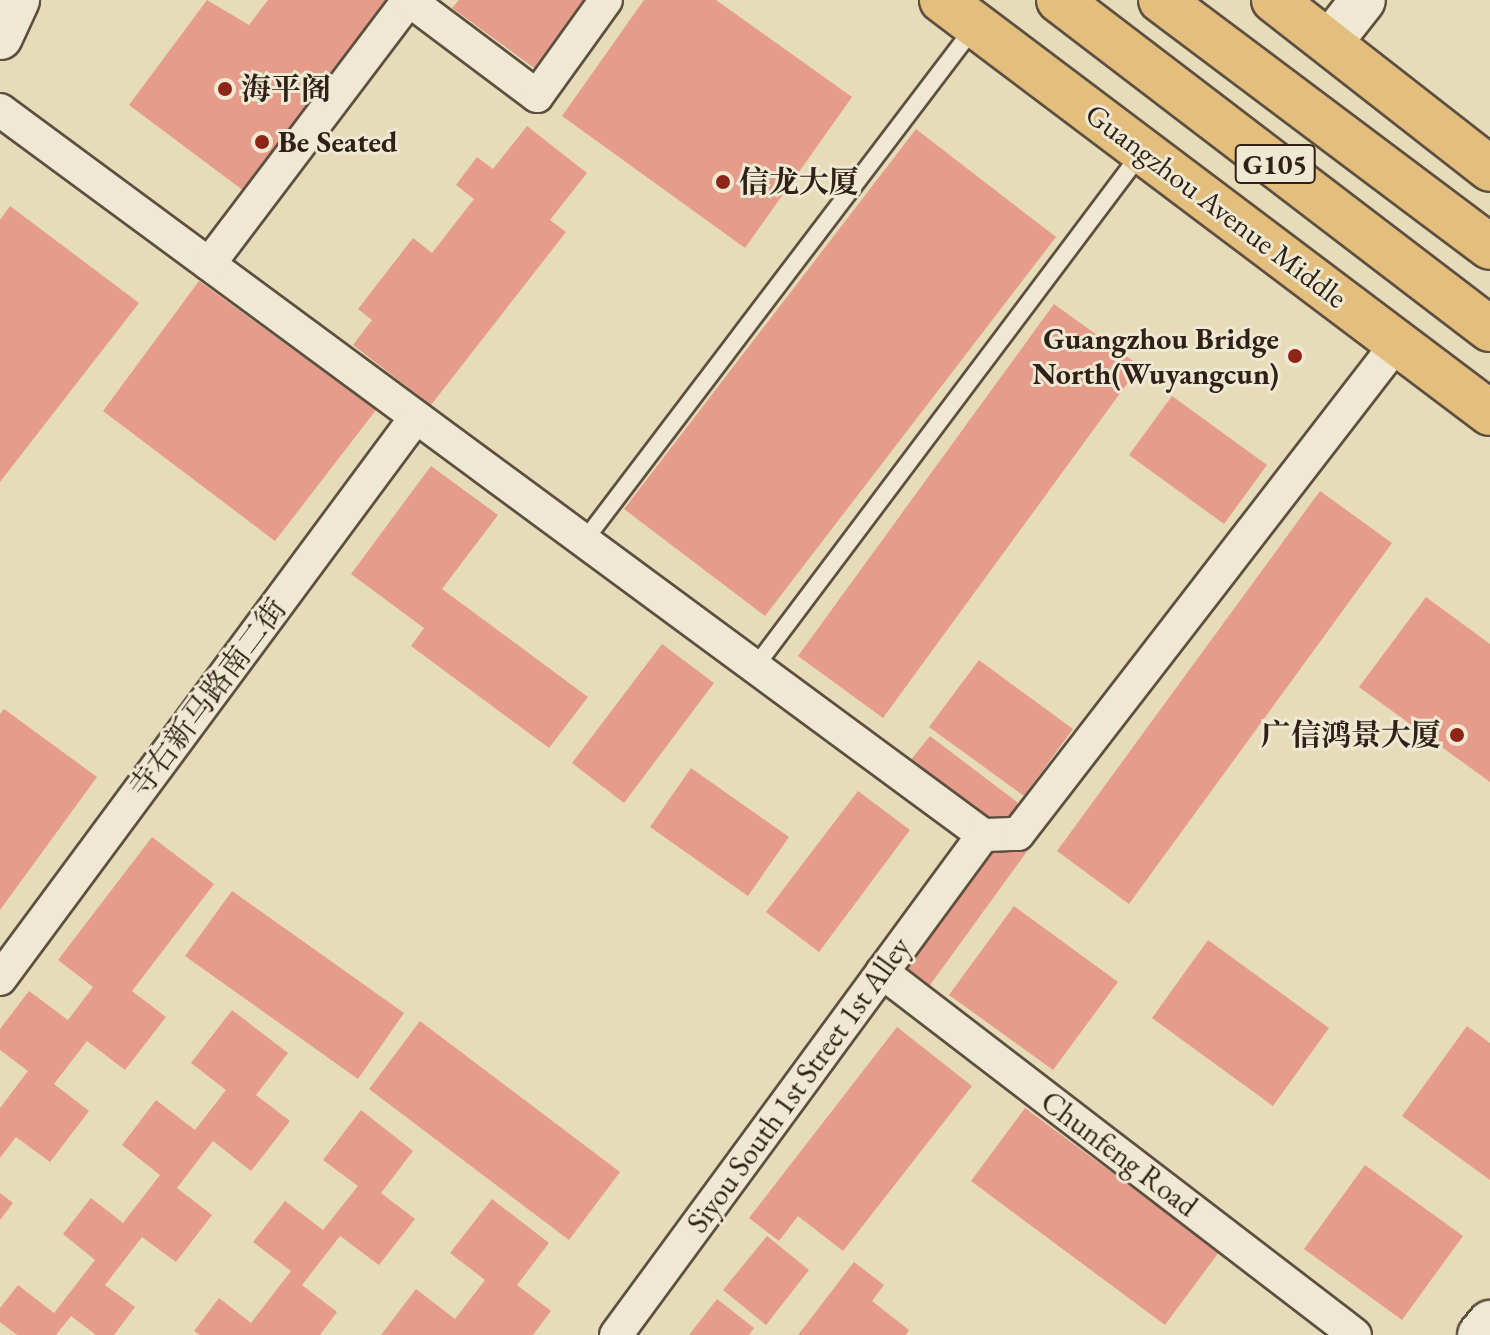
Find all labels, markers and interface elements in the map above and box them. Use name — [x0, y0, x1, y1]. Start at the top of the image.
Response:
place label: 海平阁 — [241, 71, 331, 107]
marker: 海平阁 — [216, 80, 234, 98]
street label: Guangzhou Avenue Middle — [1078, 96, 1354, 316]
place label: Be Seated — [278, 124, 398, 160]
marker: Be Seated — [253, 133, 271, 151]
road number: G105 — [1233, 140, 1317, 188]
place label: 信龙大厦 — [739, 164, 859, 200]
marker: 信龙大厦 — [714, 173, 732, 191]
place label: Guangzhou Bridge North(Wuyangcun) — [1032, 321, 1279, 392]
marker: Guangzhou Bridge North(Wuyangcun) — [1286, 347, 1304, 365]
street label: 寺右新马路南二街 — [121, 591, 295, 805]
place label: 广信鸿景大厦 — [1261, 717, 1441, 753]
marker: 广信鸿景大厦 — [1448, 726, 1466, 744]
street label: Siyou South 1st Street 1st Alley — [680, 930, 918, 1240]
street label: Chunfeng Road — [1034, 1083, 1204, 1225]

